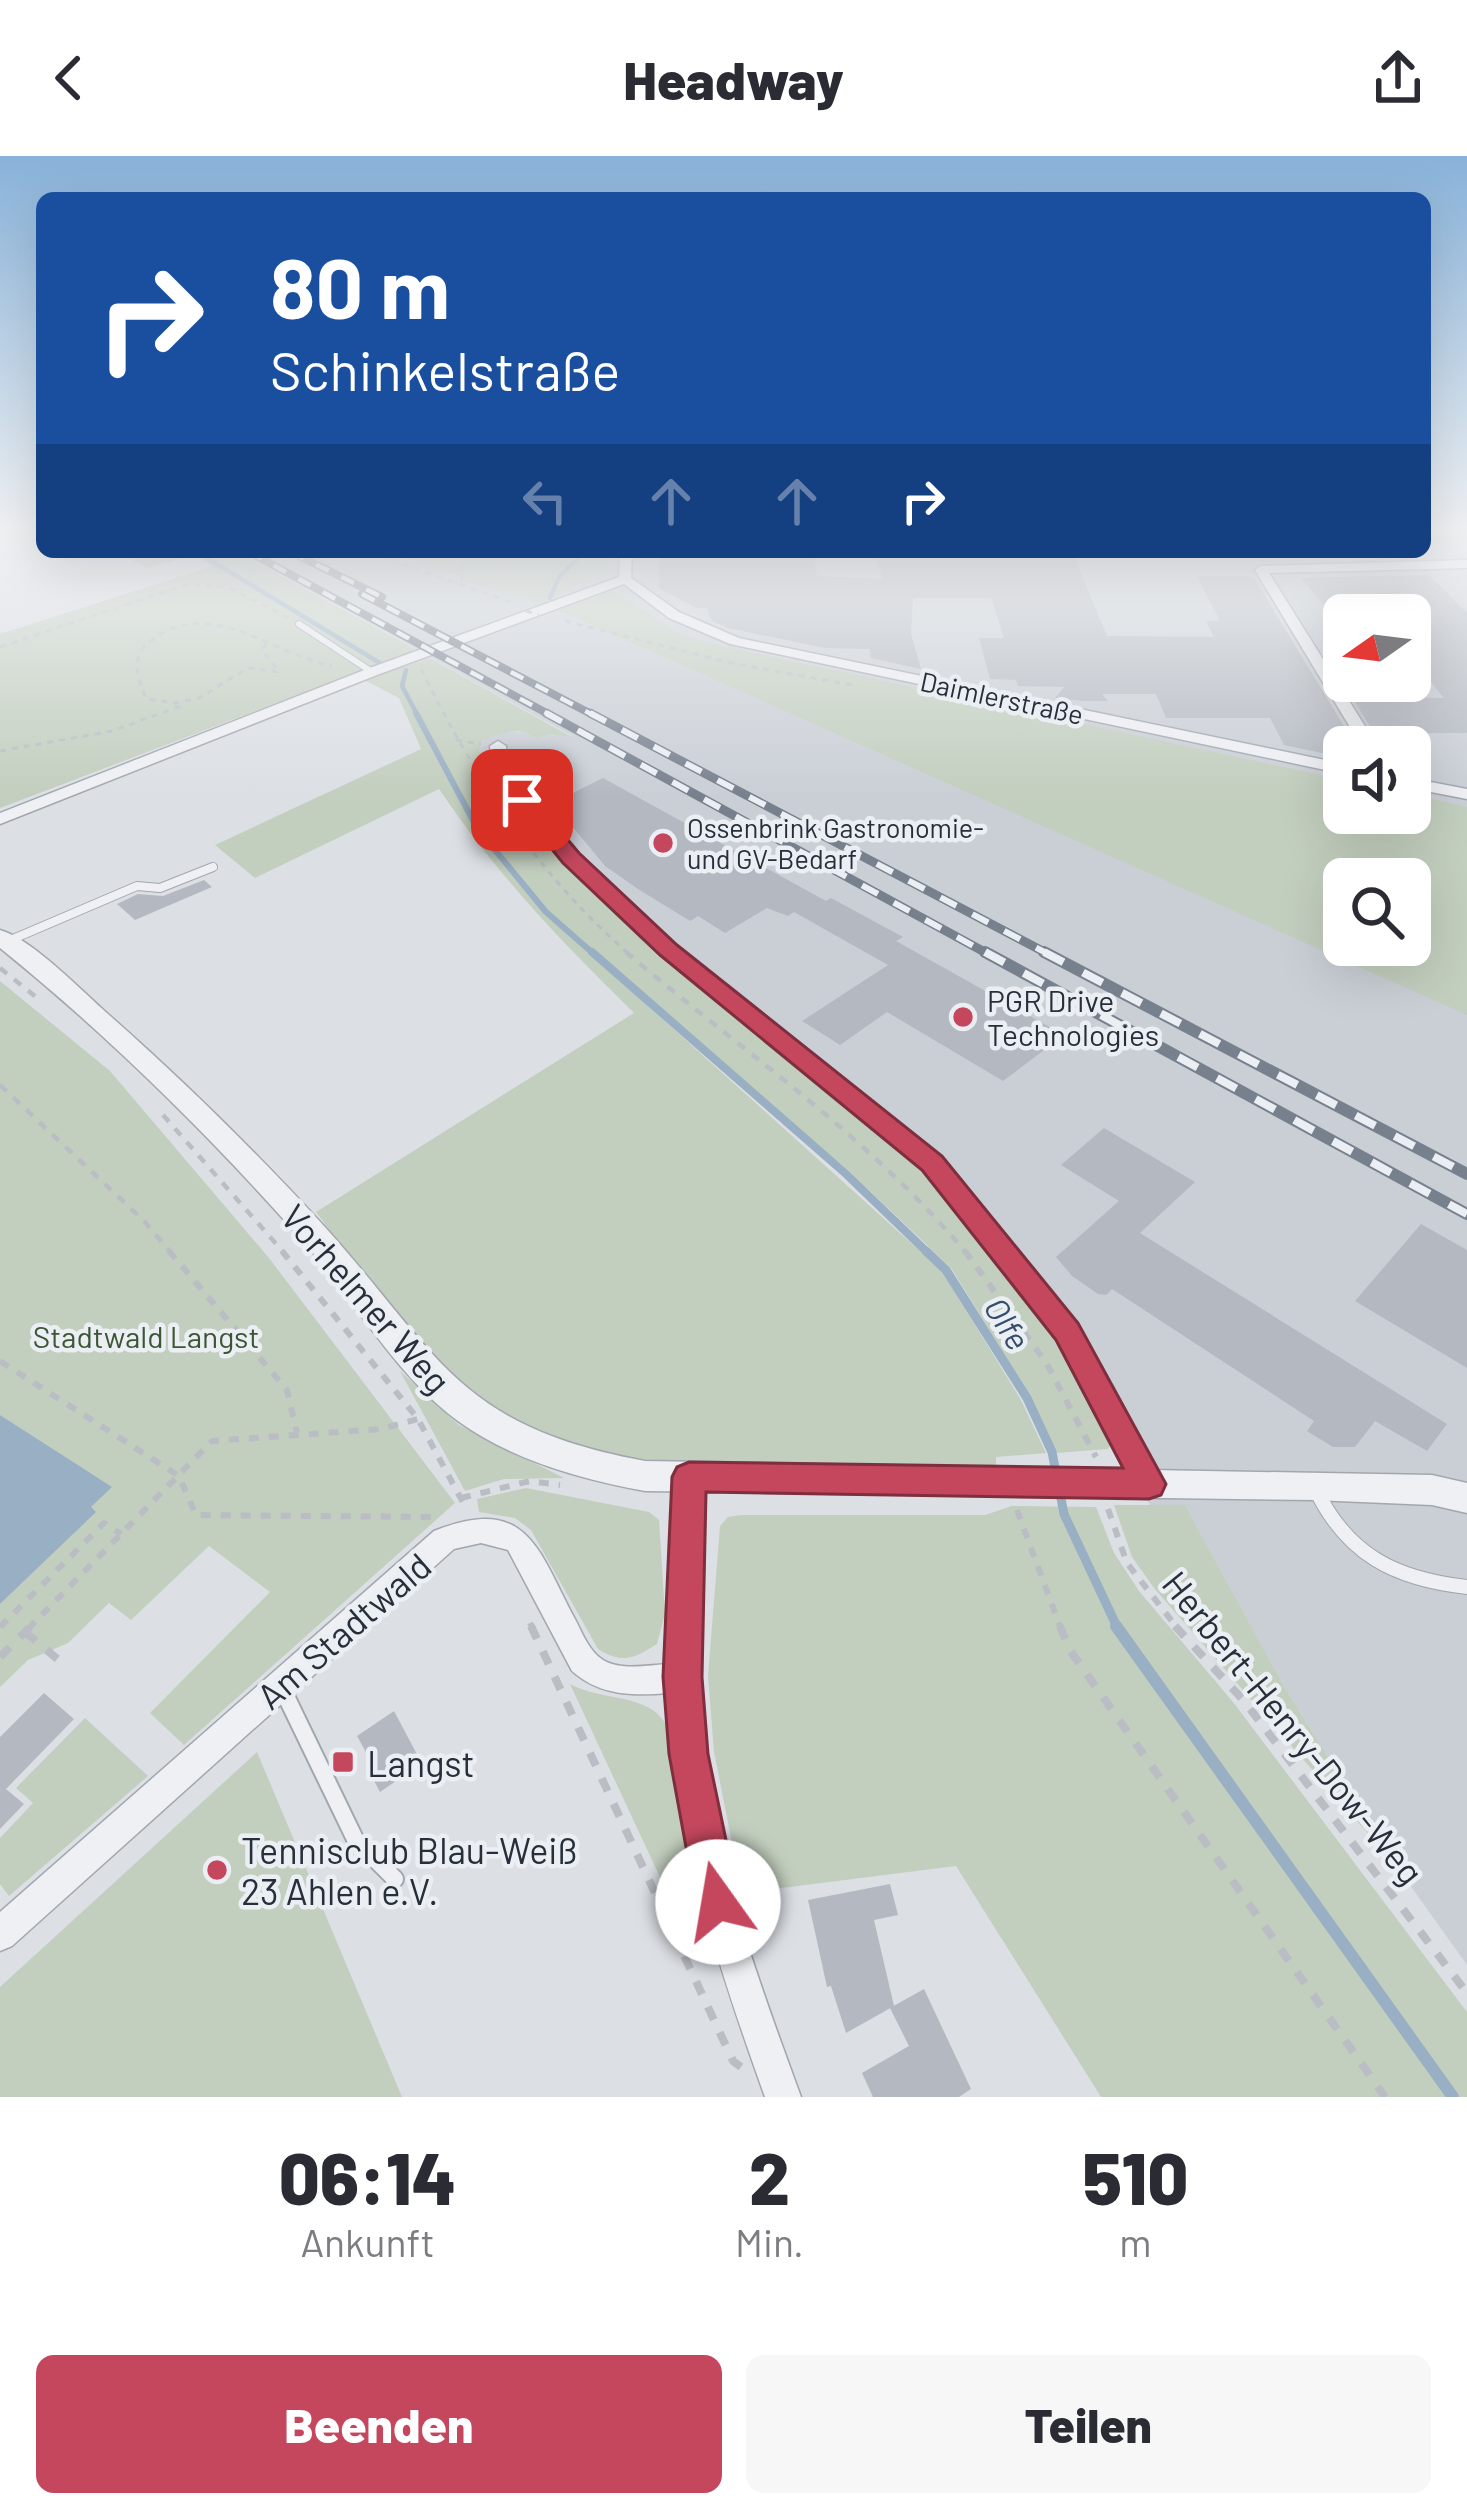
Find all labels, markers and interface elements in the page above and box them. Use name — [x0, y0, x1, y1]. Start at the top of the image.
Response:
icon: back — [36, 45, 102, 111]
icon: share — [1365, 45, 1431, 111]
text: Headway — [623, 46, 844, 111]
text: 80 m — [270, 235, 450, 336]
icon: right — [72, 240, 228, 396]
text: Schinkelstraße — [270, 337, 620, 402]
icon: left — [512, 468, 578, 534]
icon: ahead — [638, 468, 704, 534]
icon: ahead — [764, 468, 830, 534]
icon: right — [890, 468, 956, 534]
north arrow — [1323, 594, 1431, 702]
map controls — [1323, 594, 1431, 966]
street label: Daimlerstraße — [918, 664, 1086, 730]
button: sound — [1323, 726, 1431, 834]
pin — [471, 749, 573, 851]
icon: arrive — [489, 767, 555, 833]
place label: Ossenbrink Gastronomie- und GV-Bedarf — [687, 811, 984, 874]
marker: Ossenbrink Gastronomie- und GV-Bedarf — [650, 830, 676, 856]
button: search — [1323, 858, 1431, 966]
place label: PGR Drive Technologies — [987, 982, 1159, 1052]
marker: PGR Drive Technologies — [950, 1004, 976, 1030]
street label: Vorhelmer Weg — [273, 1195, 461, 1401]
water label: Olfe — [977, 1289, 1039, 1357]
park label: Stadtwald Langst — [33, 1318, 259, 1354]
street label: Am Stadtwald — [247, 1543, 439, 1717]
street label: Herbert-Henry-Dow-Weg — [1155, 1562, 1433, 1892]
place label: Langst — [367, 1741, 475, 1784]
marker: Langst — [330, 1749, 356, 1775]
place label: Tennisclub Blau-Weiß 23 Ahlen e.V. — [241, 1828, 578, 1912]
position arrow — [655, 1839, 781, 1965]
marker: Tennisclub Blau-Weiß 23 Ahlen e.V. — [204, 1857, 230, 1883]
text: 06:14 — [279, 2133, 456, 2219]
text: 2 — [749, 2133, 790, 2219]
text: 510 — [1083, 2133, 1188, 2219]
text: Ankunft — [300, 2218, 435, 2265]
text: Min. — [735, 2218, 804, 2265]
text: m — [1119, 2218, 1152, 2265]
button: Beenden — [36, 2355, 722, 2493]
button: Teilen — [746, 2355, 1431, 2493]

